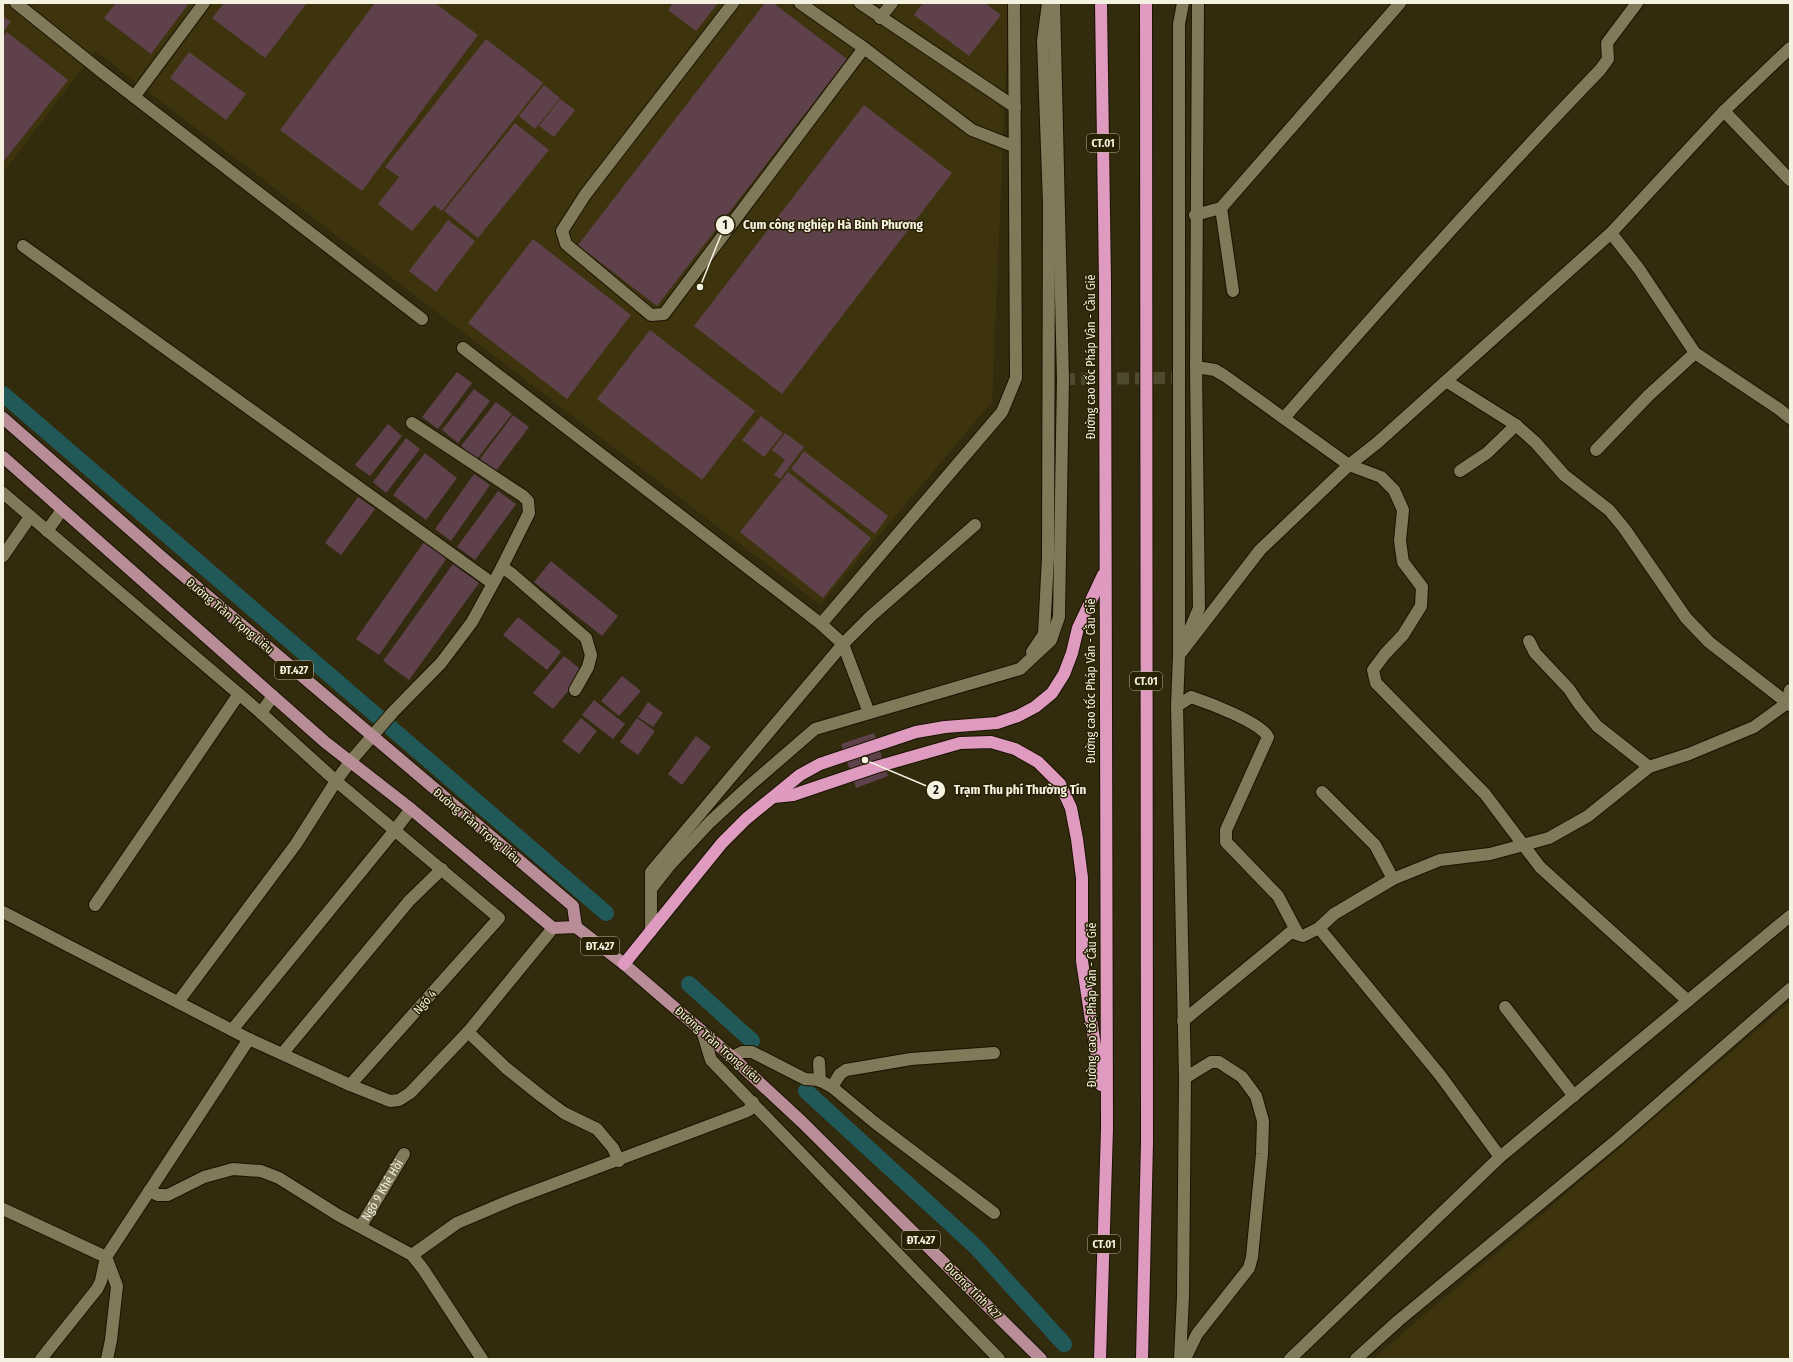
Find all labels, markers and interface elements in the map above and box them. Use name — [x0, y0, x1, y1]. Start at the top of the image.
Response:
road number: CT.01 — [1087, 134, 1119, 152]
callout: Cụm công nghiệp Hà Bình Phương — [715, 212, 931, 237]
text: Cụm công nghiệp Hà Bình Phương — [743, 217, 923, 232]
text: 1 — [722, 218, 728, 232]
street label: Đường cao tốc Pháp Vân - Cầu Giẽ — [1083, 274, 1098, 439]
street label: Đường Trần Trọng Liêu — [184, 575, 277, 657]
street label: Đường cao tốc Pháp Vân - Cầu Giẽ — [1083, 598, 1098, 763]
road number: ĐT.427 — [275, 661, 313, 679]
road number: CT.01 — [1130, 672, 1162, 690]
callout: Trạm Thu phí Thường Tín — [926, 777, 1095, 802]
text: Trạm Thu phí Thường Tín — [954, 782, 1086, 797]
text: 2 — [932, 783, 939, 797]
street label: Đường Trần Trọng Liêu — [431, 785, 524, 867]
street label: Đường cao tốc Pháp Vân - Cầu Giẽ — [1084, 922, 1099, 1087]
road number: ĐT.427 — [581, 937, 619, 955]
street label: Ngõ 4 — [411, 987, 440, 1017]
street label: Đường Trần Trọng Liêu — [672, 1003, 765, 1086]
street label: Ngõ 9 Khê Hồi — [359, 1157, 406, 1223]
road number: ĐT.427 — [902, 1231, 940, 1249]
road number: CT.01 — [1088, 1235, 1120, 1253]
street label: Đường Tỉnh 427 — [942, 1260, 1004, 1322]

